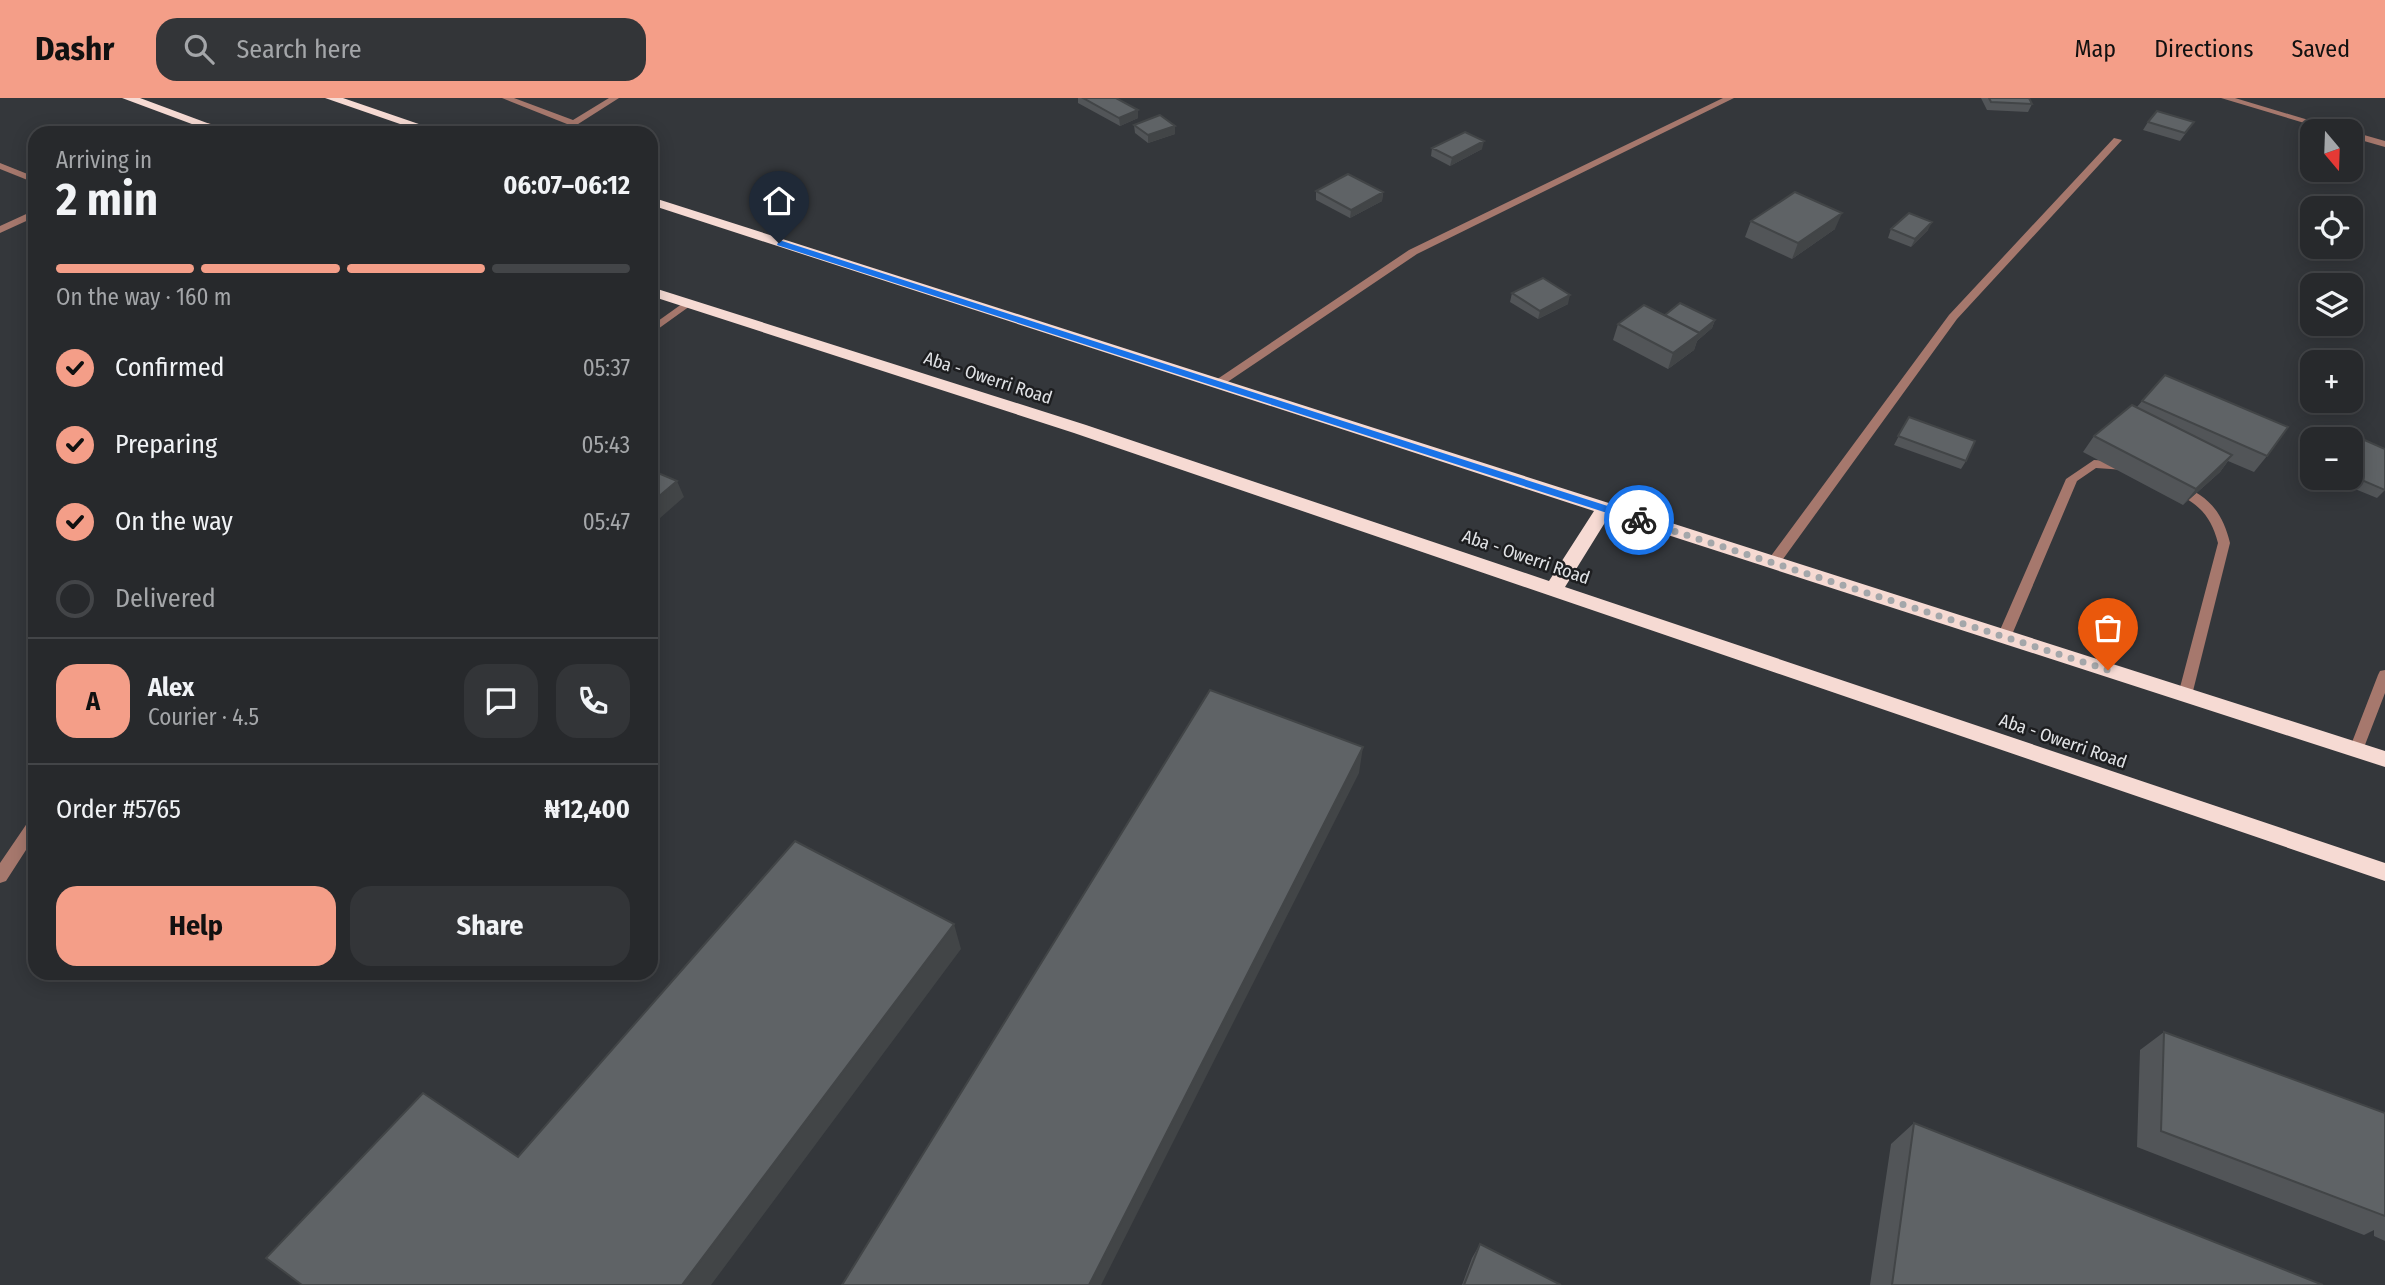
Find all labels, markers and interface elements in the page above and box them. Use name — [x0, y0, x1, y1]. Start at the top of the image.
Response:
search box — [156, 18, 646, 81]
text: Dashr — [35, 29, 114, 69]
icon: search — [180, 30, 218, 68]
text: Search here — [236, 34, 362, 65]
text: Map — [2075, 35, 2116, 63]
text: Directions — [2154, 35, 2253, 63]
text: Saved — [2291, 35, 2350, 63]
north arrow — [2300, 119, 2362, 182]
map controls — [2300, 119, 2363, 490]
text: Arriving in — [56, 146, 152, 174]
text: 06:07–06:12 — [503, 170, 630, 201]
pin — [749, 171, 809, 243]
text: 2 min — [56, 172, 158, 227]
icon: home — [760, 182, 798, 220]
button: locate — [2300, 196, 2363, 259]
button: layers — [2300, 273, 2363, 336]
text: On the way · 160 m — [56, 283, 231, 311]
street label: Aba - Owerri Road — [921, 347, 1055, 409]
icon: check — [56, 349, 94, 387]
button: + — [2300, 350, 2363, 413]
text: Confirmed — [115, 352, 225, 383]
text: 05:37 — [583, 354, 630, 382]
icon: check — [56, 426, 94, 464]
button: − — [2300, 427, 2363, 490]
text: Preparing — [115, 429, 217, 460]
text: 05:43 — [582, 431, 630, 459]
courier — [1604, 485, 1674, 555]
icon: bike — [1620, 501, 1658, 539]
icon: check — [56, 503, 94, 541]
text: On the way — [115, 506, 233, 537]
text: 05:47 — [583, 508, 630, 536]
street label: Aba - Owerri Road — [1459, 525, 1593, 589]
text: Delivered — [115, 583, 216, 614]
pin — [2078, 598, 2138, 670]
icon: bag — [2089, 609, 2127, 647]
button: chat — [464, 664, 538, 738]
button: phone — [556, 664, 630, 738]
text: Alex — [148, 672, 194, 703]
text: A — [86, 686, 100, 717]
text: Courier · 4.5 — [148, 703, 259, 731]
street label: Aba - Owerri Road — [1996, 709, 2130, 773]
text: Order #5765 — [56, 794, 181, 825]
text: ₦12,400 — [545, 794, 630, 825]
button: Help — [56, 886, 336, 966]
button: Share — [350, 886, 630, 966]

